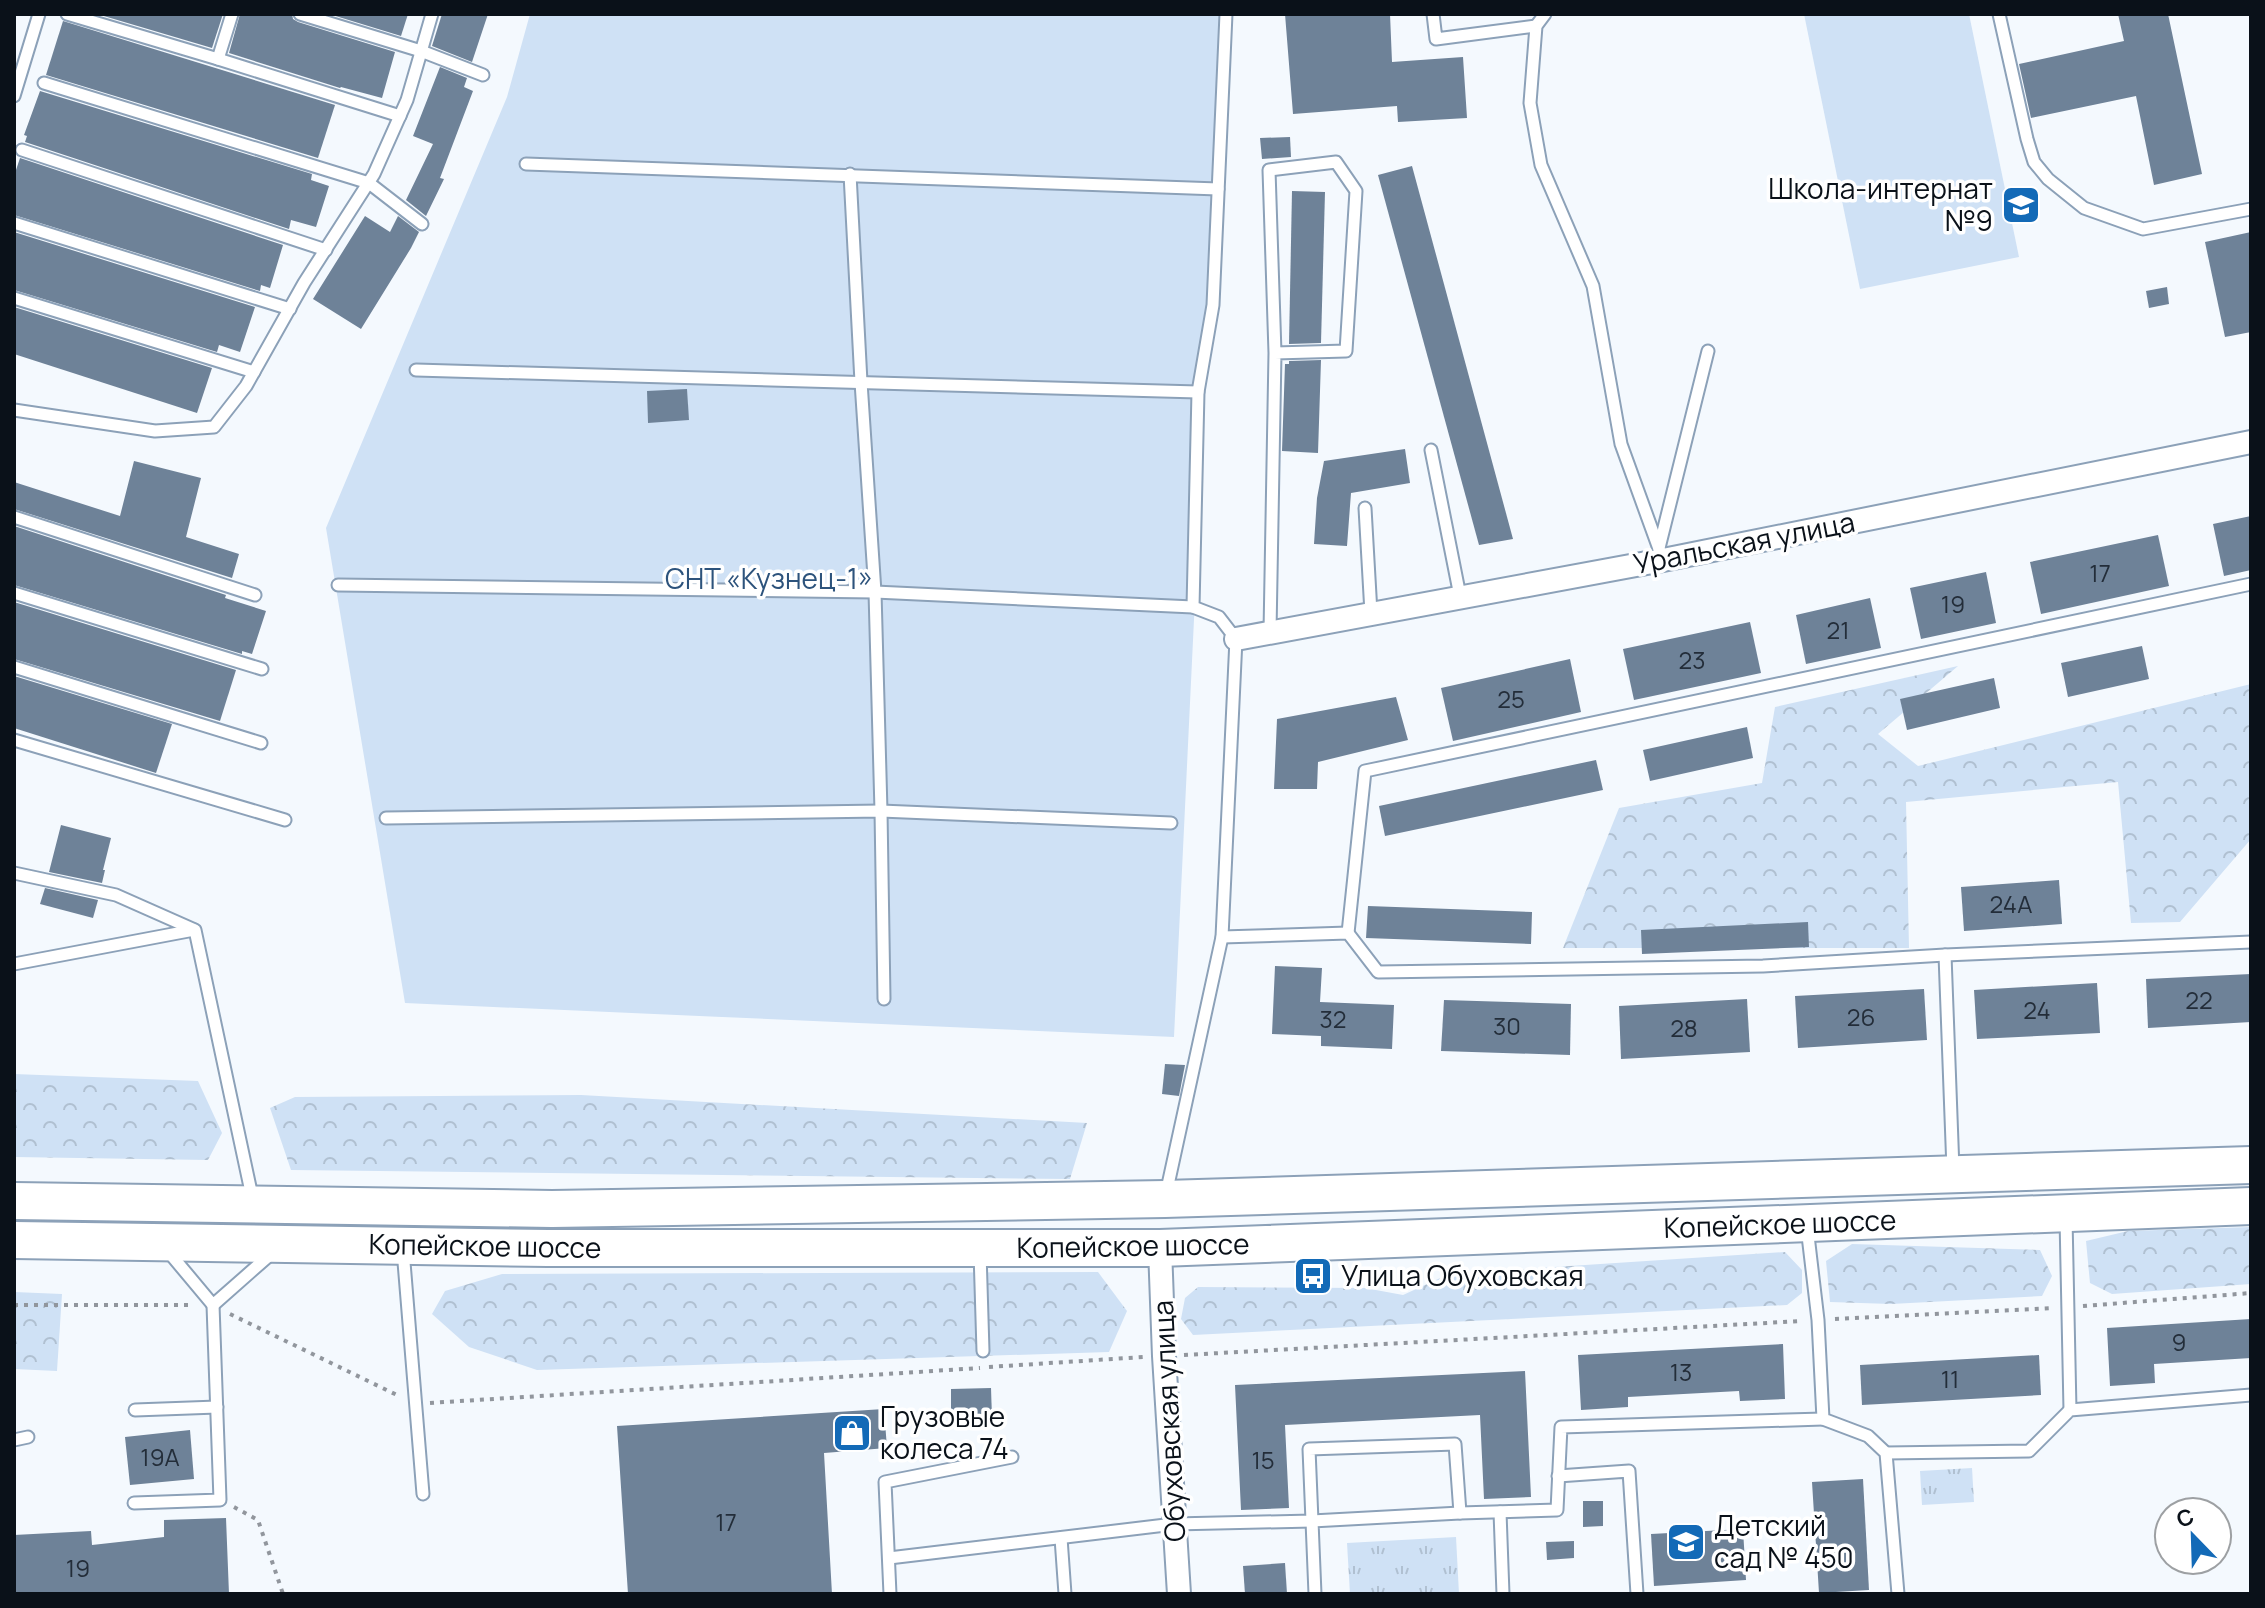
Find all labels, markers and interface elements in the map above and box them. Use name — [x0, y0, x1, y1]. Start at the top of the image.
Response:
place label: Школа-интернат №9 — [1768, 169, 1993, 239]
school or university icon: Школа-интернат №9 — [2000, 184, 2042, 226]
street label: Уральская улица — [1630, 502, 1858, 582]
house number: 17 — [2089, 556, 2111, 589]
park label: СНТ «Кузнец-1» — [665, 559, 873, 597]
house number: 19 — [1941, 587, 1965, 620]
house number: 21 — [1826, 613, 1850, 646]
house number: 23 — [1679, 643, 1705, 676]
house number: 25 — [1497, 682, 1525, 715]
house number: 24А — [1990, 887, 2032, 920]
house number: 22 — [2185, 983, 2213, 1016]
house number: 24 — [2023, 993, 2051, 1026]
house number: 26 — [1847, 1000, 1875, 1033]
house number: 32 — [1320, 1002, 1346, 1035]
house number: 30 — [1493, 1009, 1521, 1042]
house number: 28 — [1670, 1011, 1698, 1044]
street label: Копейское шоссе — [1663, 1200, 1897, 1246]
street label: Копейское шоссе — [368, 1224, 602, 1266]
street label: Копейское шоссе — [1016, 1224, 1250, 1266]
bus stop icon: Улица Обуховская — [1292, 1255, 1334, 1297]
place label: Улица Обуховская — [1341, 1256, 1584, 1294]
street label: Обуховская улица — [1143, 1299, 1193, 1543]
house number: 9 — [2172, 1325, 2186, 1358]
house number: 13 — [1670, 1355, 1692, 1388]
house number: 11 — [1941, 1362, 1959, 1395]
place label: Грузовые колеса 74 — [880, 1397, 1009, 1467]
shop icon: Грузовые колеса 74 — [831, 1412, 873, 1454]
house number: 19А — [140, 1440, 180, 1473]
house number: 15 — [1251, 1443, 1275, 1476]
north arrow — [2153, 1496, 2233, 1576]
text: С — [2172, 1501, 2199, 1535]
house number: 17 — [715, 1505, 737, 1538]
place label: Детский сад № 450 — [1714, 1506, 1854, 1576]
school or university icon: Детский сад № 450 — [1665, 1521, 1707, 1563]
house number: 19 — [66, 1551, 90, 1584]

